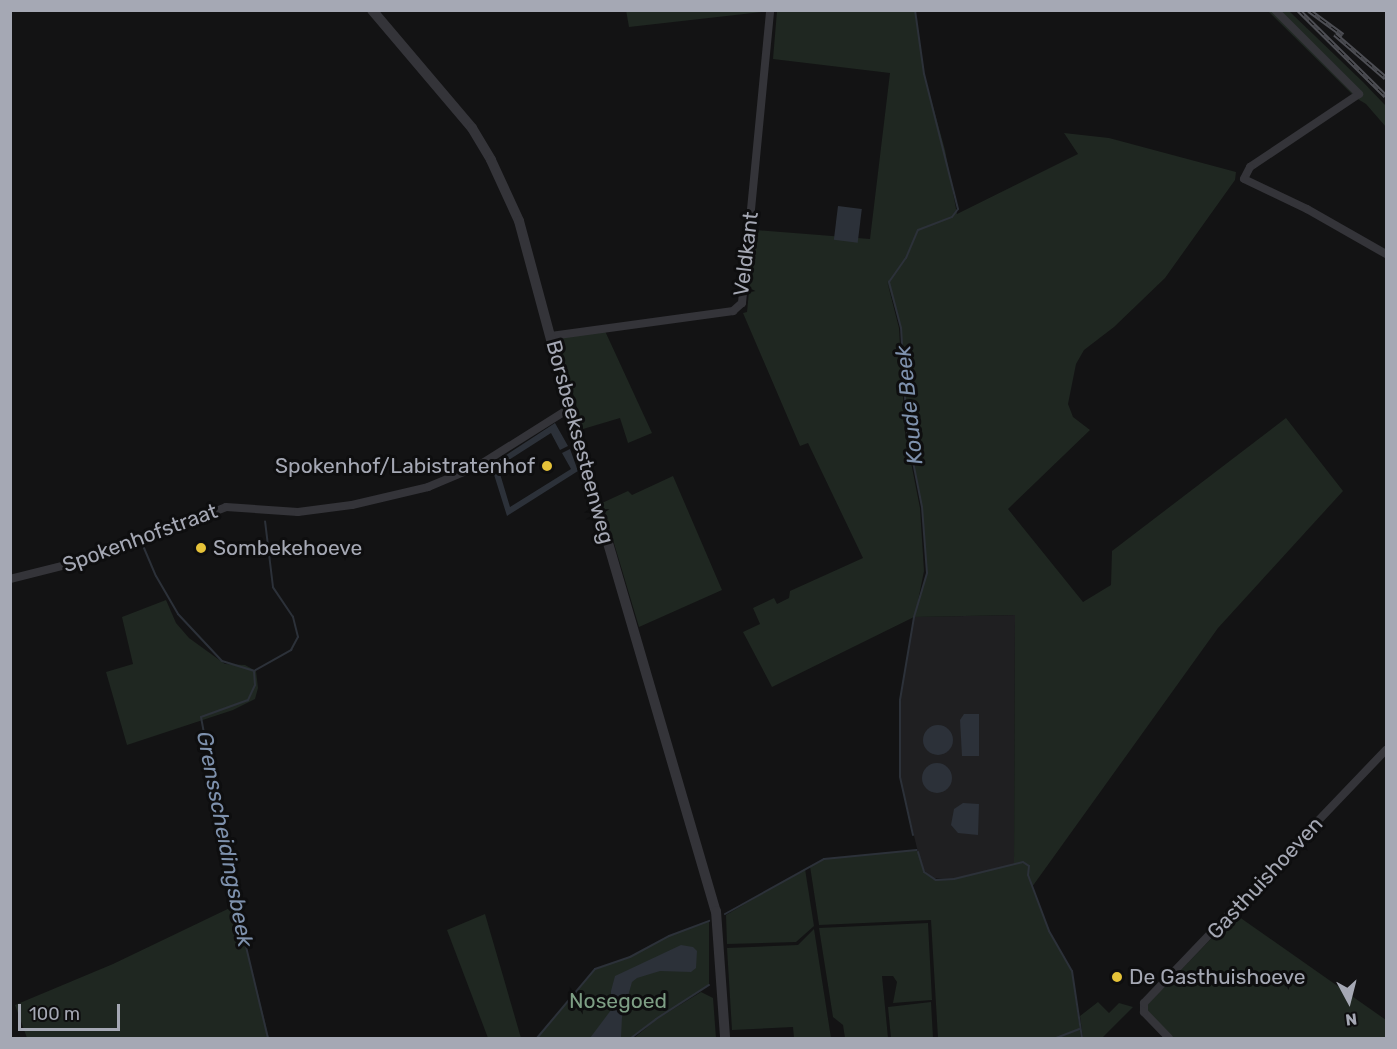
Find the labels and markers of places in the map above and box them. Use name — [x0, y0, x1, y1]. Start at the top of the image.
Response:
place label: Spokenhof/Labistratenhof — [275, 453, 535, 479]
marker: Spokenhof/Labistratenhof — [540, 459, 554, 473]
place label: Sombekehoeve — [213, 535, 362, 561]
marker: Sombekehoeve — [194, 541, 208, 555]
place label: De Gasthuishoeve — [1129, 964, 1306, 990]
marker: De Gasthuishoeve — [1110, 970, 1124, 984]

